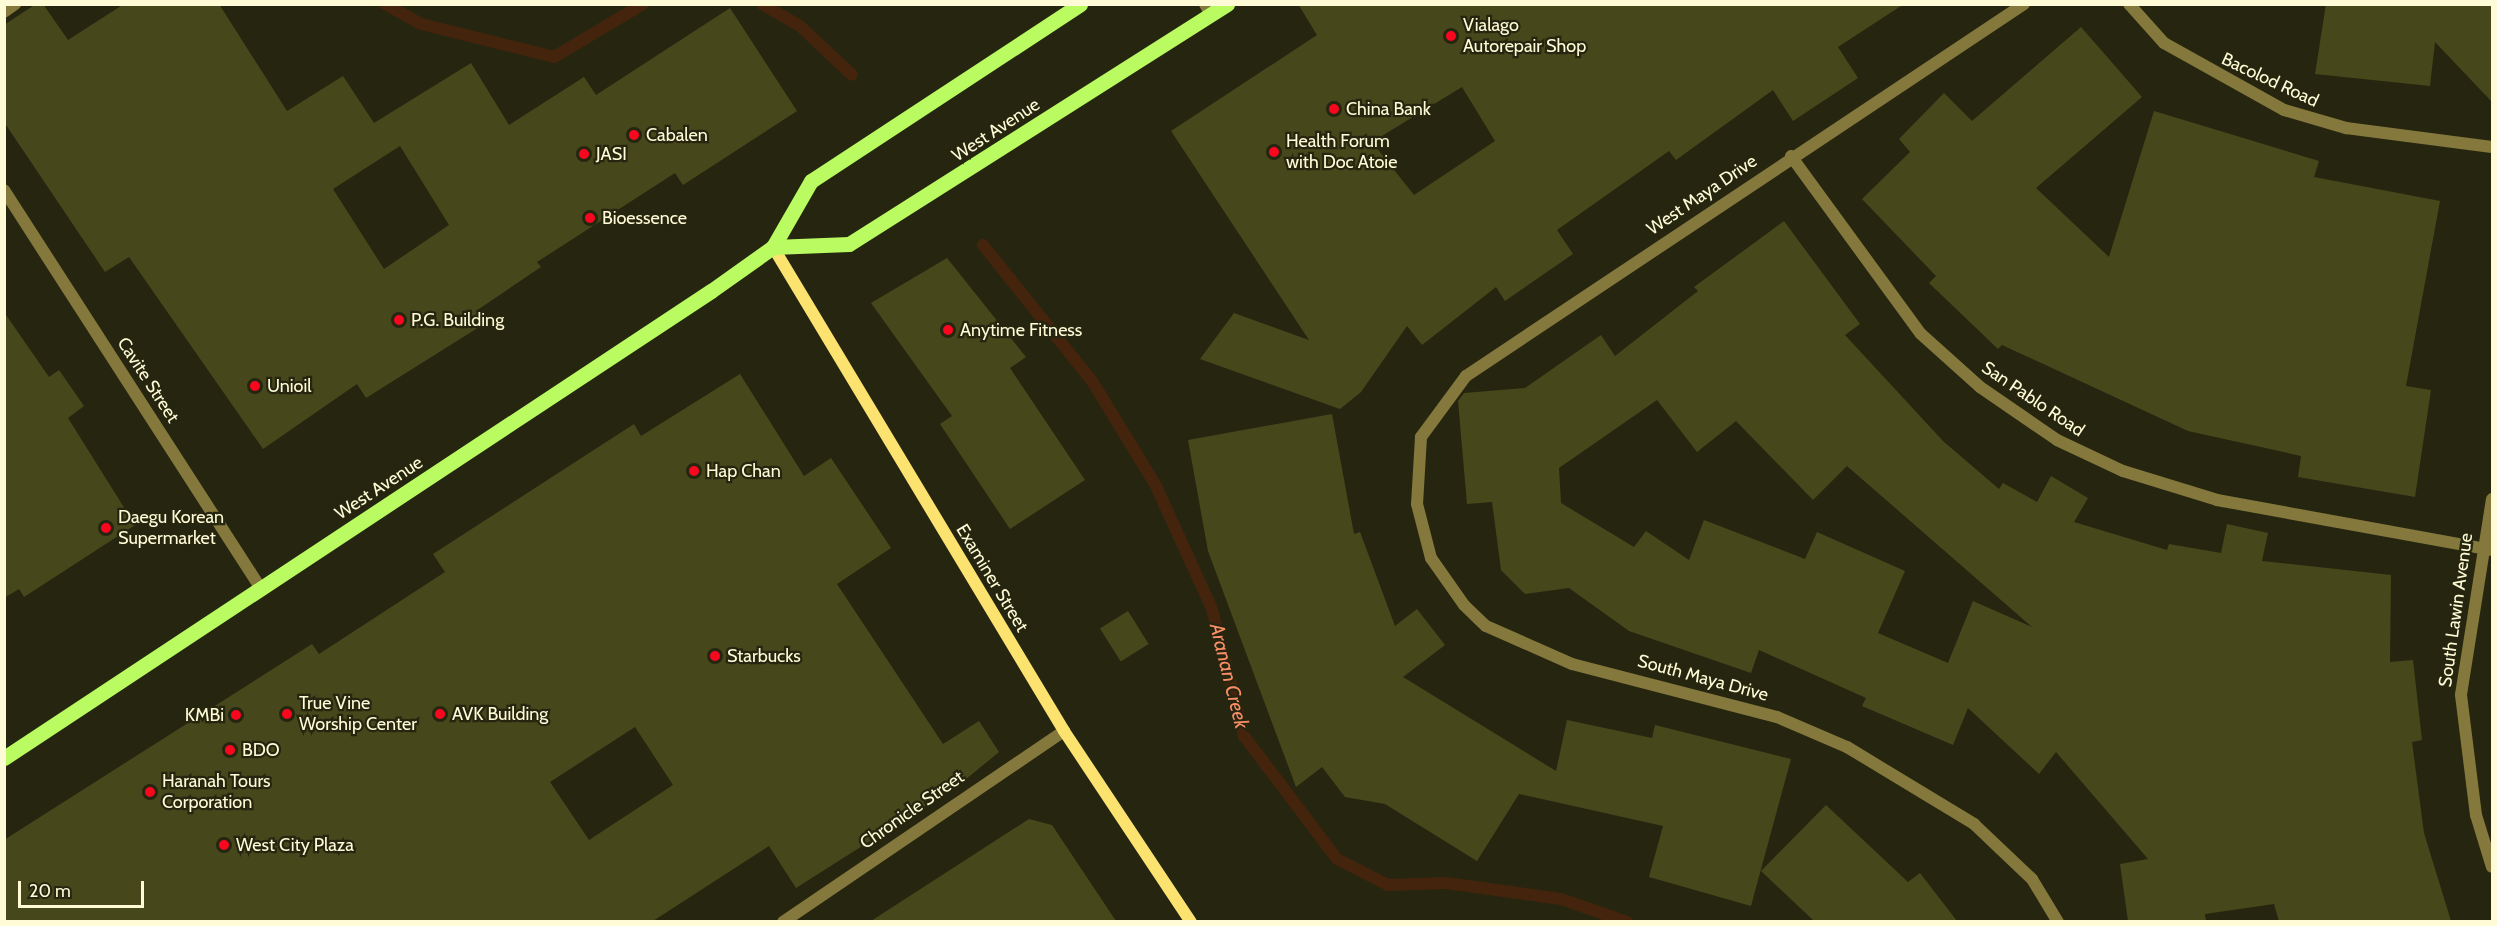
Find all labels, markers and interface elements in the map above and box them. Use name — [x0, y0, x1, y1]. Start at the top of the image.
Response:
place label: Vialago Autorepair Shop — [1463, 15, 1586, 57]
marker: Vialago Autorepair Shop — [1444, 29, 1458, 43]
street label: Bacolod Road — [2218, 48, 2322, 112]
street label: West Avenue — [948, 94, 1044, 166]
place label: China Bank — [1346, 98, 1431, 120]
marker: China Bank — [1327, 102, 1341, 116]
place label: Cabalen — [646, 124, 708, 146]
marker: Cabalen — [627, 128, 641, 142]
place label: Health Forum with Doc Atoie — [1286, 131, 1397, 174]
place label: JASI — [596, 143, 627, 165]
marker: Health Forum with Doc Atoie — [1267, 145, 1281, 159]
marker: JASI — [577, 147, 591, 161]
street label: West Maya Drive — [1643, 150, 1761, 240]
place label: Bioessence — [602, 207, 687, 229]
marker: Bioessence — [583, 211, 597, 225]
place label: P.G. Building — [411, 309, 504, 331]
marker: P.G. Building — [392, 313, 406, 327]
place label: Anytime Fitness — [960, 319, 1082, 341]
marker: Anytime Fitness — [941, 323, 955, 337]
street label: Cavite Street — [112, 333, 184, 427]
street label: San Pablo Road — [1978, 357, 2088, 441]
place label: Unioil — [267, 375, 312, 397]
marker: Unioil — [248, 379, 262, 393]
street label: West Avenue — [331, 452, 427, 524]
place label: Hap Chan — [706, 460, 781, 482]
marker: Hap Chan — [687, 464, 701, 478]
place label: Daegu Korean Supermarket — [118, 507, 224, 550]
street label: Examiner Street — [951, 520, 1033, 636]
marker: Daegu Korean Supermarket — [99, 521, 113, 535]
street label: South Lawin Avenue — [2435, 532, 2477, 688]
water label: Aranan Creek — [1204, 621, 1254, 731]
place label: Starbucks — [727, 645, 801, 667]
marker: Starbucks — [708, 649, 722, 663]
street label: South Maya Drive — [1635, 650, 1771, 706]
place label: True Vine Worship Center — [299, 693, 417, 736]
place label: AVK Building — [452, 703, 548, 725]
place label: KMBi — [185, 704, 224, 726]
marker: True Vine Worship Center — [280, 707, 294, 721]
marker: AVK Building — [433, 707, 447, 721]
marker: KMBi — [229, 708, 243, 722]
place label: BDO — [242, 739, 280, 761]
marker: BDO — [223, 743, 237, 757]
street label: Chronicle Street — [856, 766, 968, 854]
place label: Haranah Tours Corporation — [162, 771, 271, 814]
marker: Haranah Tours Corporation — [143, 785, 157, 799]
place label: West City Plaza — [236, 834, 354, 856]
marker: West City Plaza — [217, 838, 231, 852]
scale bar — [21, 869, 147, 907]
text: 20 m — [29, 880, 71, 902]

